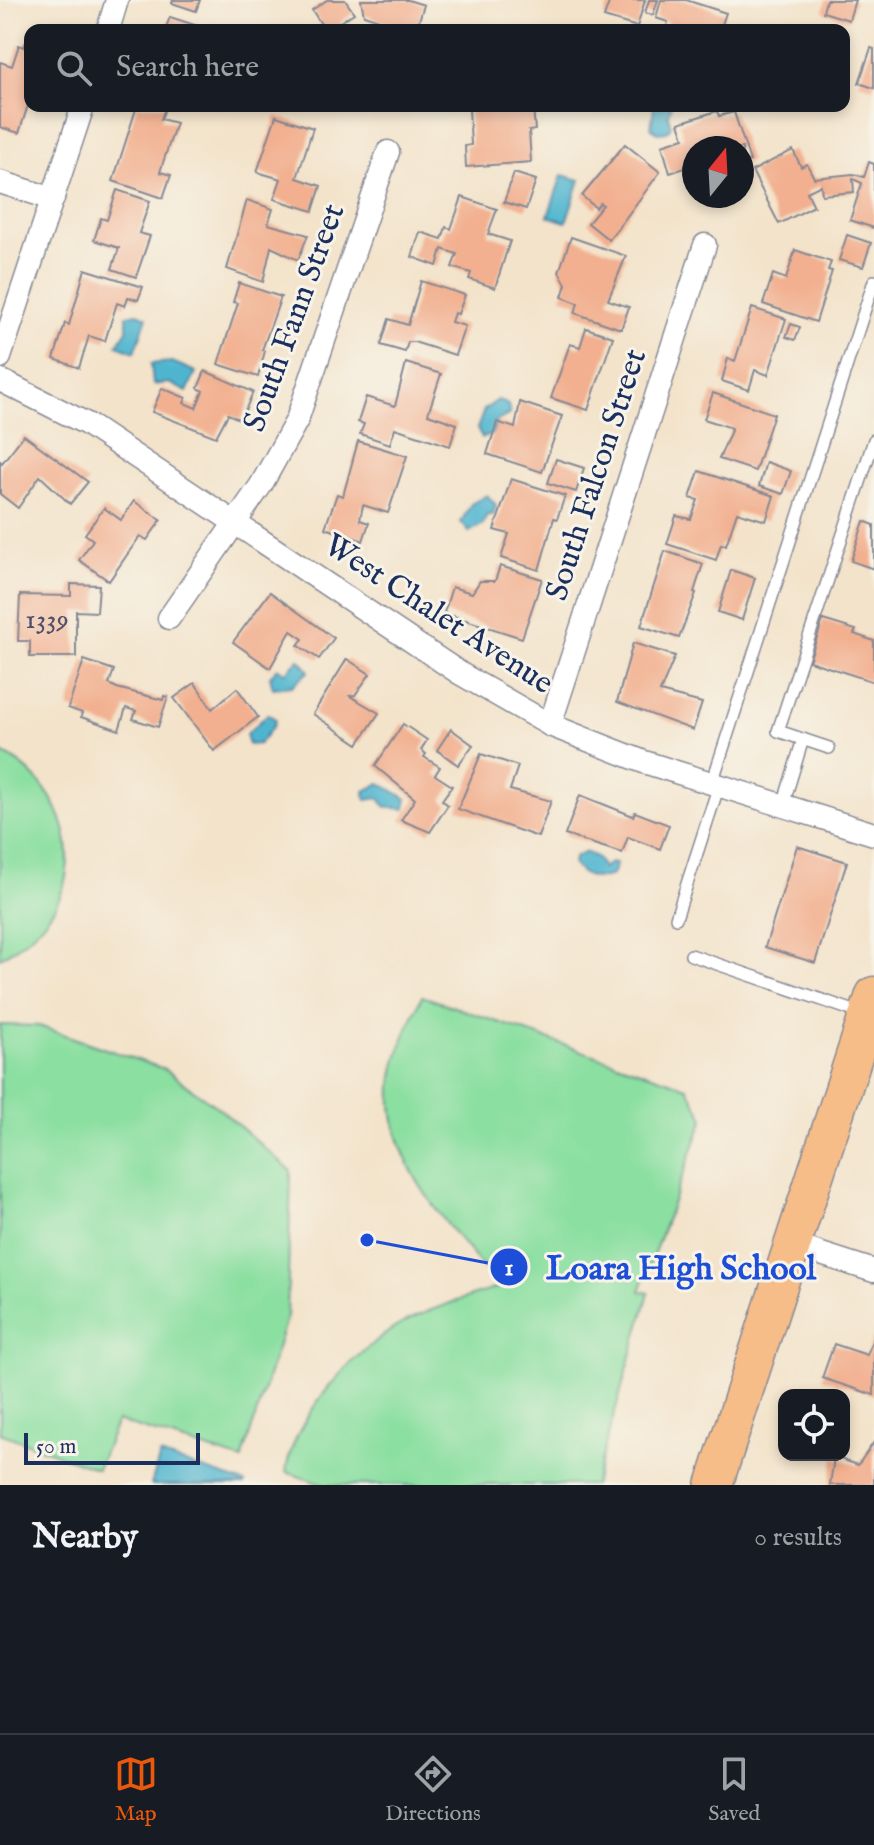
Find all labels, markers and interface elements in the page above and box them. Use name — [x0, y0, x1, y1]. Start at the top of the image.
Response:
search box — [24, 24, 850, 112]
icon: search — [52, 46, 96, 90]
text: Search here — [116, 49, 259, 87]
north arrow — [682, 136, 754, 208]
street label: South Fann Street — [235, 199, 355, 437]
street label: South Falcon Street — [537, 344, 657, 606]
street label: West Chalet Avenue — [315, 525, 561, 705]
house number: 1339 — [25, 603, 69, 638]
callout: Loara High School — [489, 1238, 832, 1296]
text: Loara High School — [546, 1248, 817, 1291]
text: 1 — [505, 1253, 514, 1284]
map controls — [778, 1389, 850, 1461]
button: locate — [778, 1389, 850, 1461]
scale bar — [24, 1429, 200, 1465]
text: 50 m — [36, 1433, 77, 1461]
text: Nearby — [32, 1516, 138, 1559]
text: 0 results — [754, 1521, 842, 1554]
tab: Map — [114, 1752, 158, 1828]
tab: Directions — [385, 1752, 481, 1828]
tab: Saved — [708, 1752, 760, 1828]

